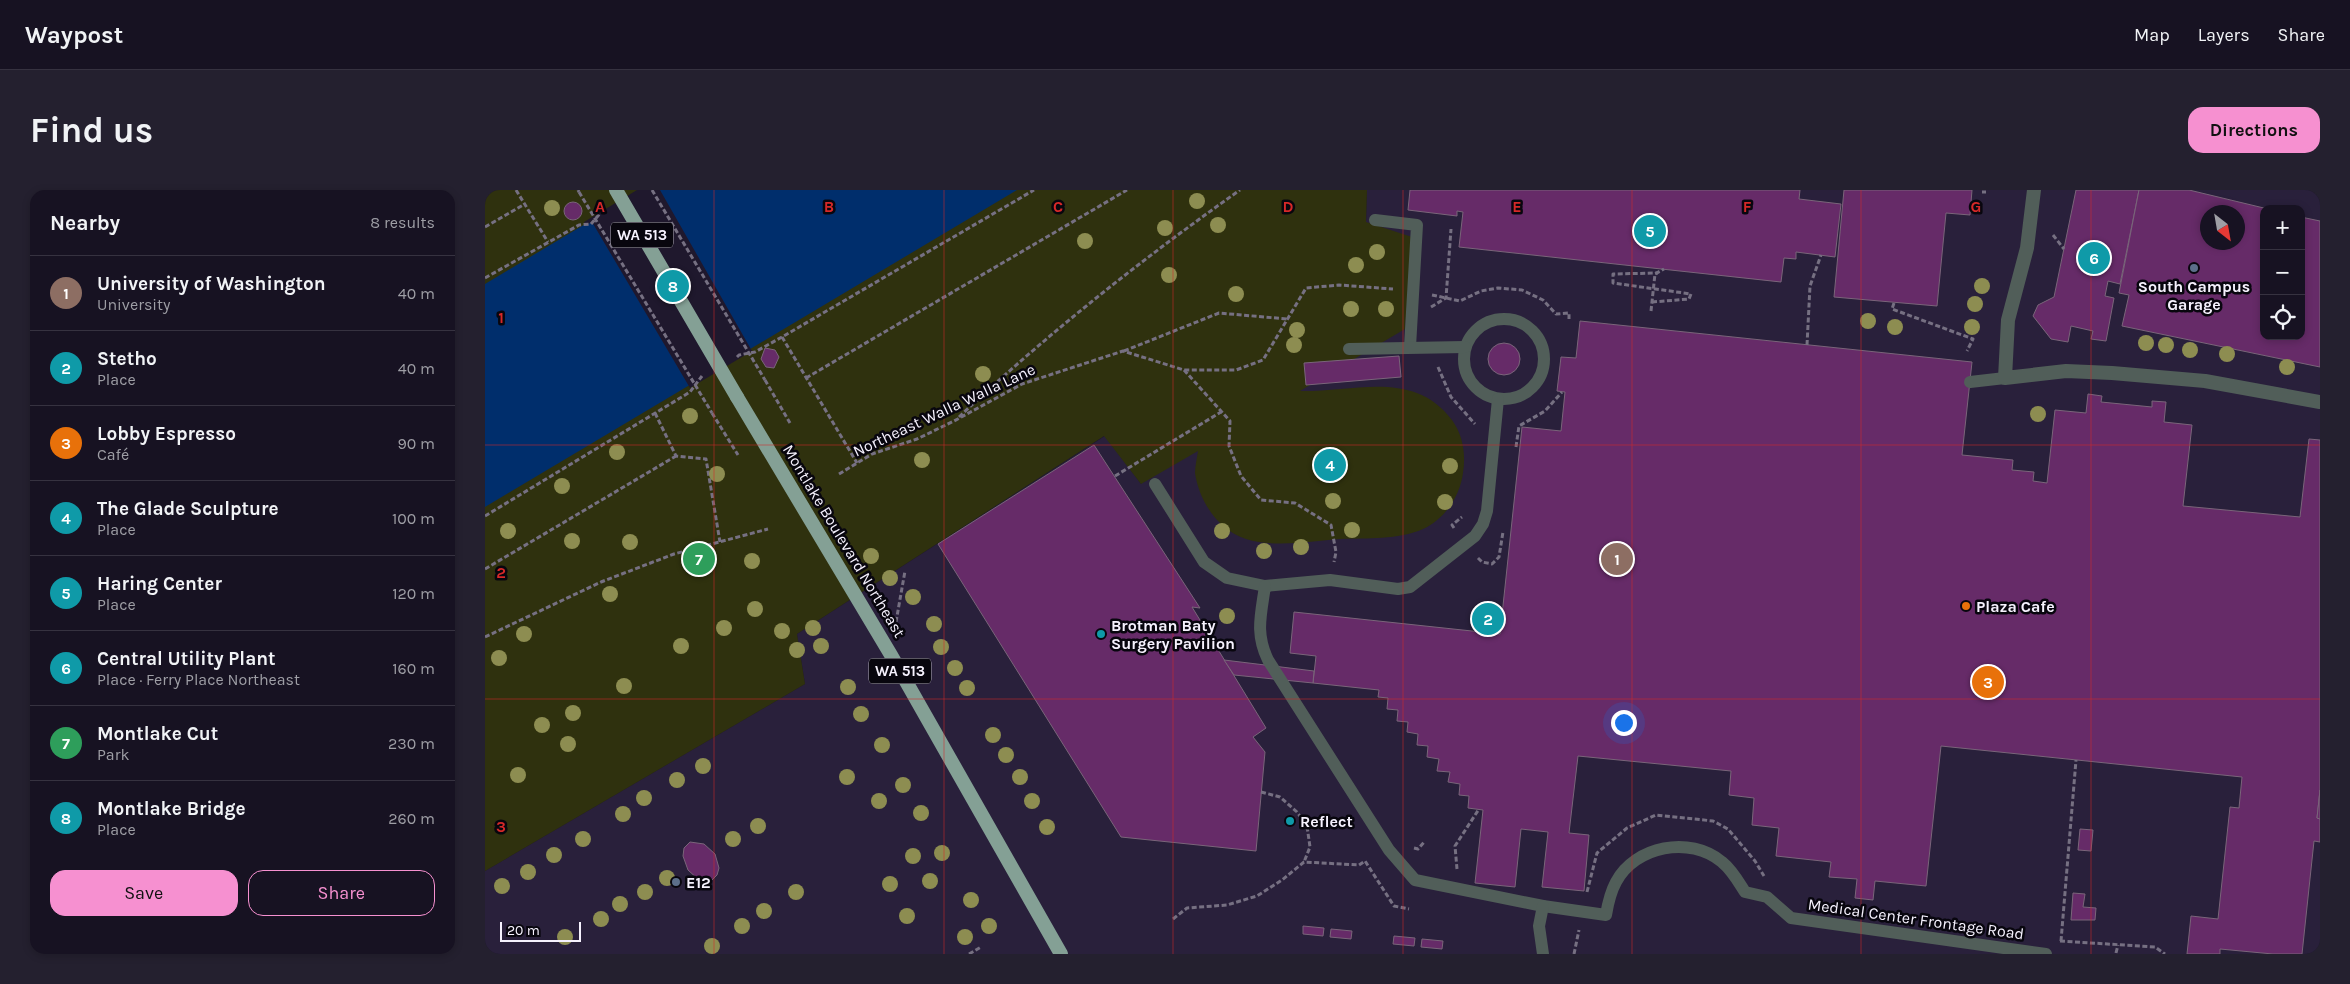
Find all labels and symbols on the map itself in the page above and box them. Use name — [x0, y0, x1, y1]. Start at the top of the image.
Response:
text: A — [595, 197, 605, 216]
text: B — [824, 197, 834, 216]
text: C — [1053, 197, 1063, 216]
text: D — [1283, 197, 1294, 216]
text: E — [1512, 197, 1522, 216]
text: F — [1743, 197, 1752, 216]
text: G — [1971, 197, 1981, 216]
north arrow — [2200, 205, 2245, 250]
pin: 5 — [1634, 212, 1666, 250]
road number: WA 513 — [611, 222, 673, 248]
pin: 6 — [2078, 239, 2110, 277]
marker: South Campus Garage — [2188, 262, 2200, 274]
pin: 8 — [657, 267, 689, 305]
place label: South Campus Garage — [2138, 277, 2250, 314]
text: 1 — [498, 308, 504, 327]
street label: Northeast Walla Walla Lane — [850, 359, 1038, 461]
street label: Montlake Boulevard Northeast — [779, 441, 909, 641]
pin: 4 — [1314, 446, 1346, 484]
pin: 7 — [683, 540, 715, 578]
pin: 1 — [1601, 540, 1633, 578]
text: 2 — [496, 563, 506, 582]
place label: Plaza Cafe — [1976, 597, 2055, 616]
pin: 2 — [1472, 600, 1504, 638]
marker: Plaza Cafe — [1960, 600, 1972, 612]
place label: Brotman Baty Surgery Pavilion — [1111, 616, 1235, 653]
marker: Brotman Baty Surgery Pavilion — [1095, 628, 1107, 640]
road number: WA 513 — [869, 658, 931, 684]
pin: 3 — [1972, 663, 2004, 701]
your location — [1611, 710, 1637, 736]
place label: Reflect — [1300, 812, 1353, 831]
marker: Reflect — [1284, 815, 1296, 827]
text: 3 — [496, 817, 506, 836]
place label: E12 — [686, 873, 711, 892]
marker: E12 — [670, 876, 682, 888]
street label: Medical Center Frontage Road — [1807, 894, 2025, 944]
scale bar — [500, 919, 581, 942]

